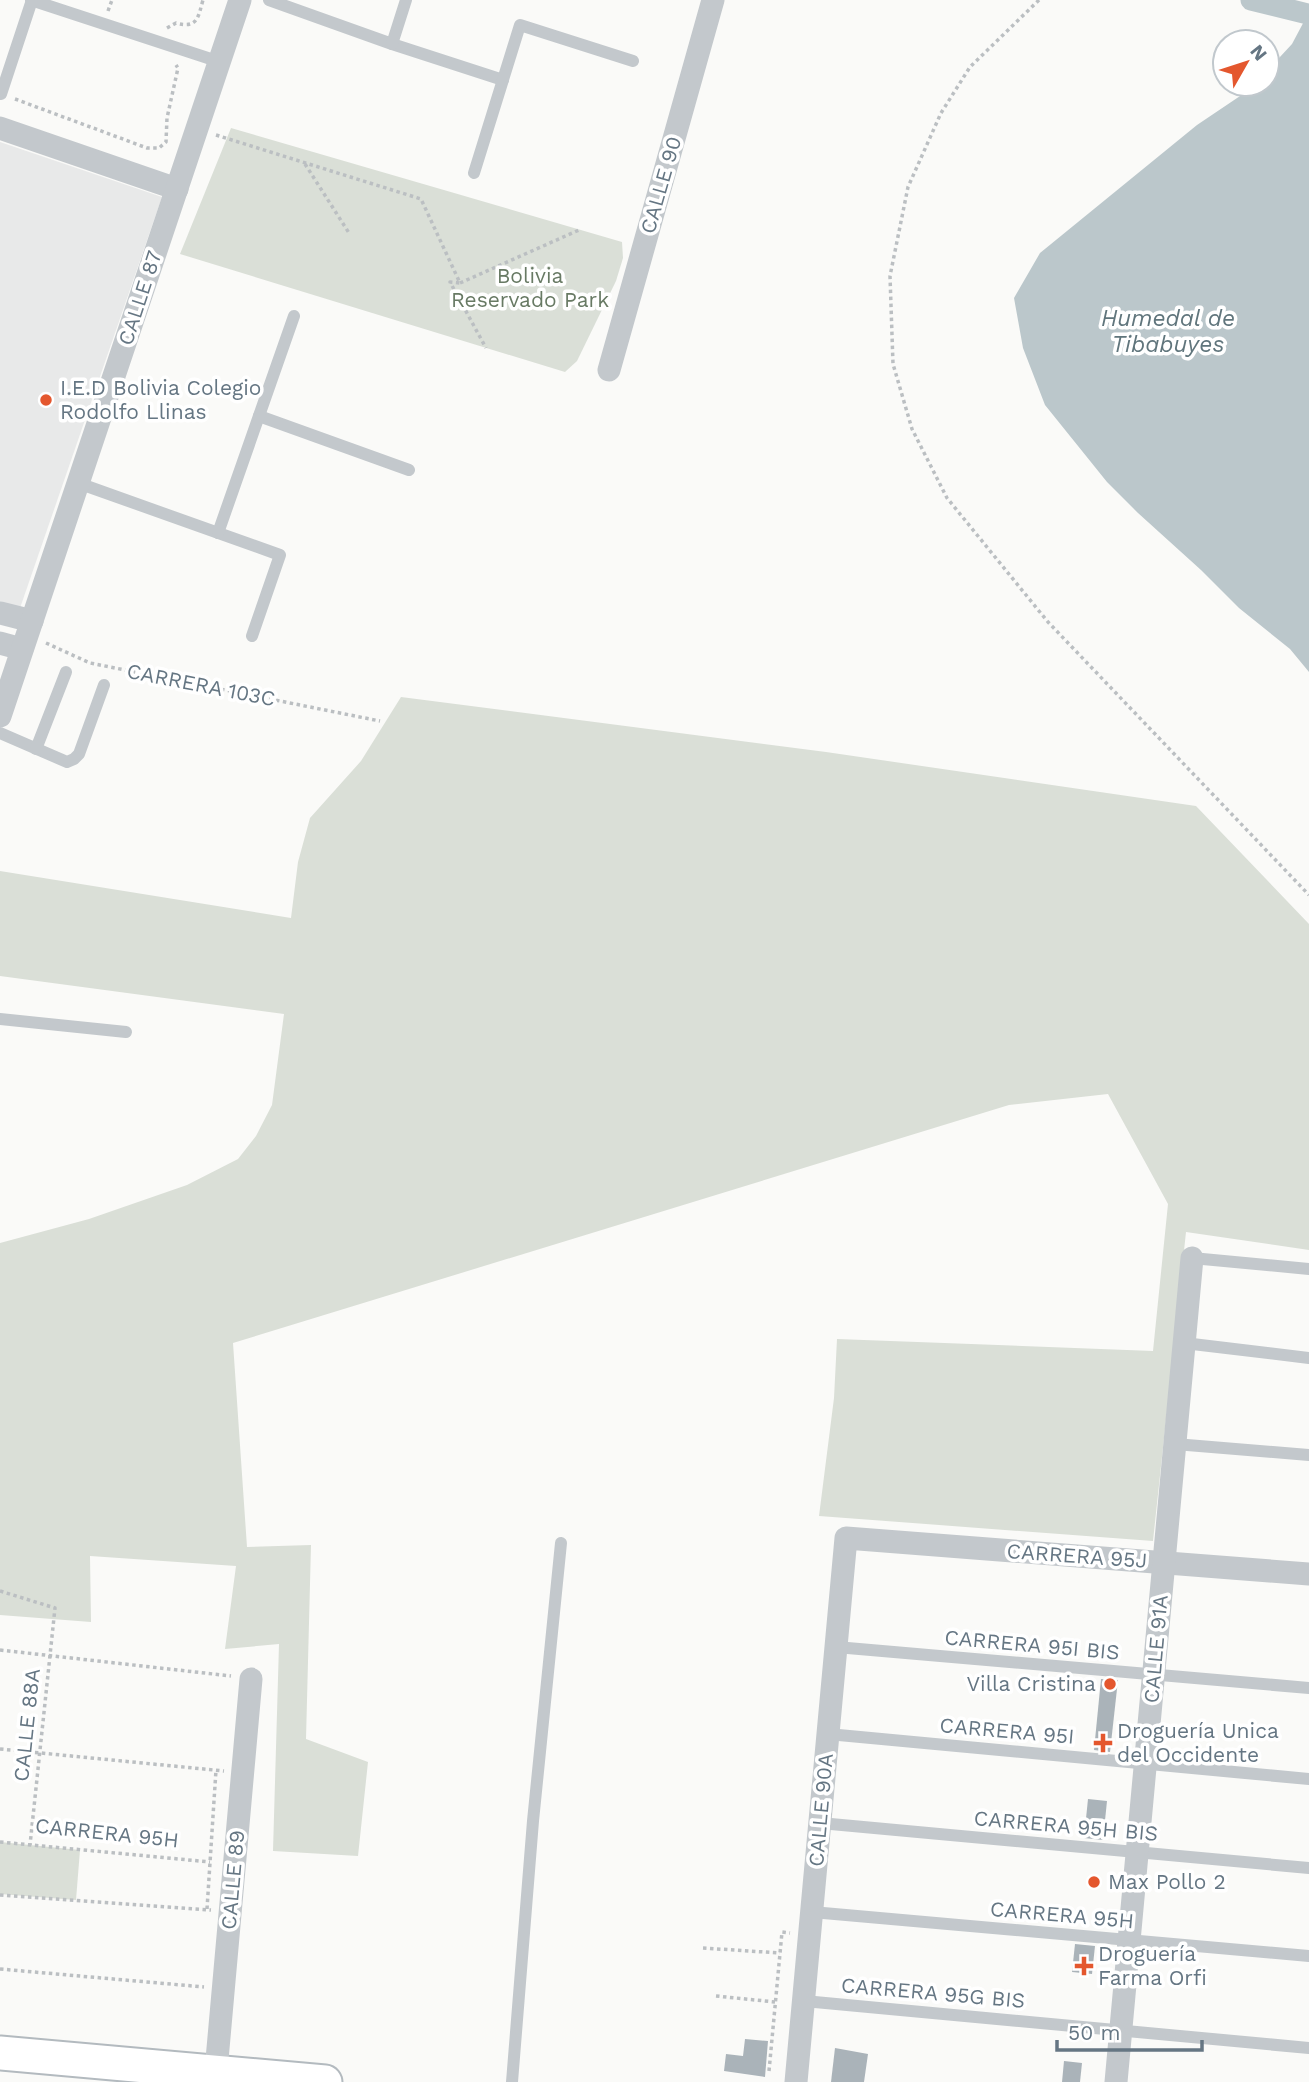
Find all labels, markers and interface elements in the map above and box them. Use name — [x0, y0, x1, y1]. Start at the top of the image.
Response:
north arrow — [1211, 28, 1281, 98]
text: N — [1245, 40, 1272, 65]
street label: CALLE 90 — [635, 133, 686, 236]
street label: CALLE 87 — [113, 247, 167, 348]
park label: Bolivia Reservado Park — [451, 263, 609, 312]
water label: Humedal de Tibabuyes — [1101, 305, 1235, 358]
place label: I.E.D Bolivia Colegio Rodolfo Llinas — [60, 375, 261, 424]
marker: I.E.D Bolivia Colegio Rodolfo Llinas — [38, 392, 54, 408]
street label: CARRERA 103C — [125, 658, 278, 711]
street label: CARRERA 95J — [1006, 1538, 1148, 1573]
street label: CALLE 91A — [1138, 1593, 1173, 1704]
street label: CARRERA 95I BIS — [943, 1624, 1121, 1665]
street label: CALLE 88A — [8, 1667, 45, 1783]
place label: Villa Cristina — [966, 1671, 1096, 1696]
marker: Villa Cristina — [1102, 1676, 1118, 1692]
street label: CARRERA 95I — [939, 1712, 1075, 1749]
place label: Droguería Unica del Occidente — [1117, 1718, 1279, 1767]
marker: Droguería Unica del Occidente — [1095, 1735, 1111, 1751]
street label: CALLE 90A — [803, 1752, 838, 1868]
street label: CARRERA 95H BIS — [973, 1805, 1159, 1846]
street label: CARRERA 95H — [34, 1813, 180, 1852]
street label: CALLE 89 — [216, 1829, 249, 1931]
place label: Max Pollo 2 — [1108, 1869, 1226, 1894]
marker: Max Pollo 2 — [1086, 1874, 1102, 1890]
street label: CARRERA 95H — [989, 1896, 1135, 1933]
place label: Droguería Farma Orfi — [1098, 1941, 1207, 1990]
marker: Droguería Farma Orfi — [1076, 1958, 1092, 1974]
street label: CARRERA 95G BIS — [840, 1972, 1026, 2013]
scale bar — [1057, 2008, 1202, 2052]
text: 50 m — [1068, 2020, 1120, 2045]

